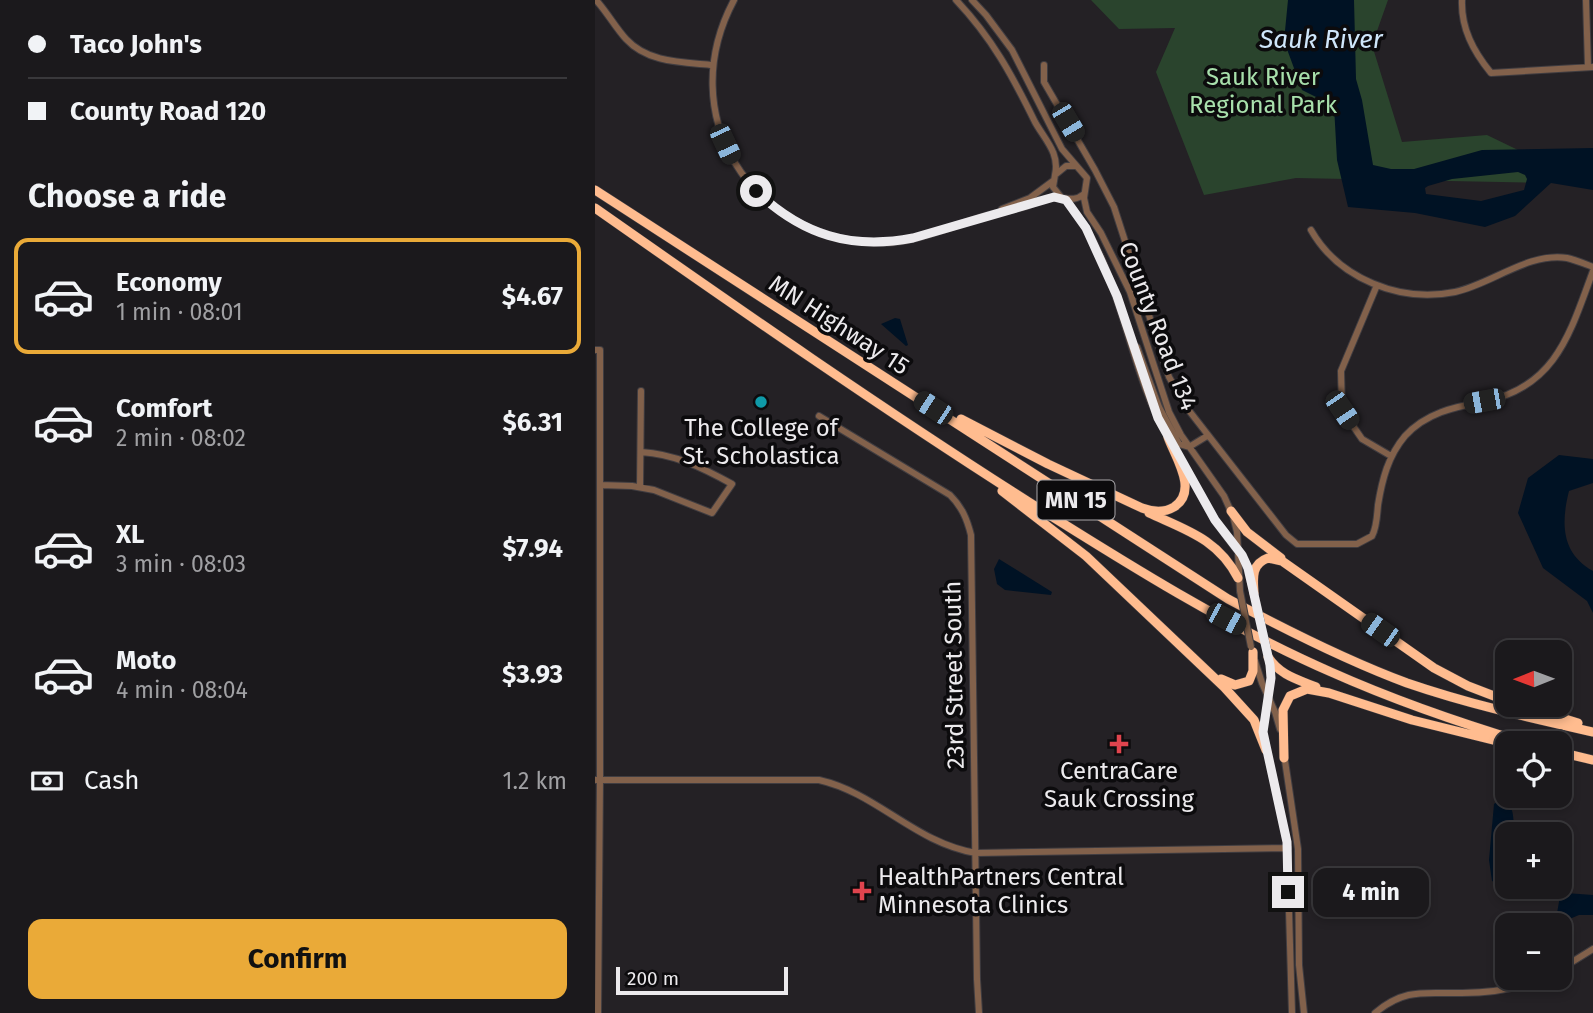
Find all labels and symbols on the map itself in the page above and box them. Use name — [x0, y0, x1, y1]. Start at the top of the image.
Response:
water label: Sauk River — [1258, 24, 1384, 55]
park label: Sauk River Regional Park — [1189, 63, 1338, 119]
car — [1049, 99, 1088, 145]
car — [707, 121, 744, 167]
route start — [740, 175, 772, 207]
street label: County Road 134 — [1113, 238, 1203, 415]
street label: MN Highway 15 — [764, 269, 914, 381]
car — [1322, 387, 1363, 433]
car — [1462, 387, 1507, 415]
car — [910, 388, 957, 428]
marker: The College of St. Scholastica — [753, 394, 769, 410]
place label: The College of St. Scholastica — [682, 414, 840, 470]
road number: MN 15 — [1037, 480, 1115, 520]
street label: 23rd Street South — [938, 581, 970, 769]
car — [1203, 600, 1250, 638]
car — [1357, 609, 1404, 651]
north arrow — [1495, 640, 1571, 718]
marker: CentraCare Sauk Crossing — [1109, 734, 1129, 754]
place label: CentraCare Sauk Crossing — [1044, 757, 1194, 813]
place label: HealthPartners Central Minnesota Clinics — [878, 863, 1124, 919]
callout: 4 min — [1313, 868, 1428, 917]
route end — [1272, 876, 1304, 908]
marker: HealthPartners Central Minnesota Clinics — [852, 881, 872, 901]
scale bar — [616, 964, 787, 996]

